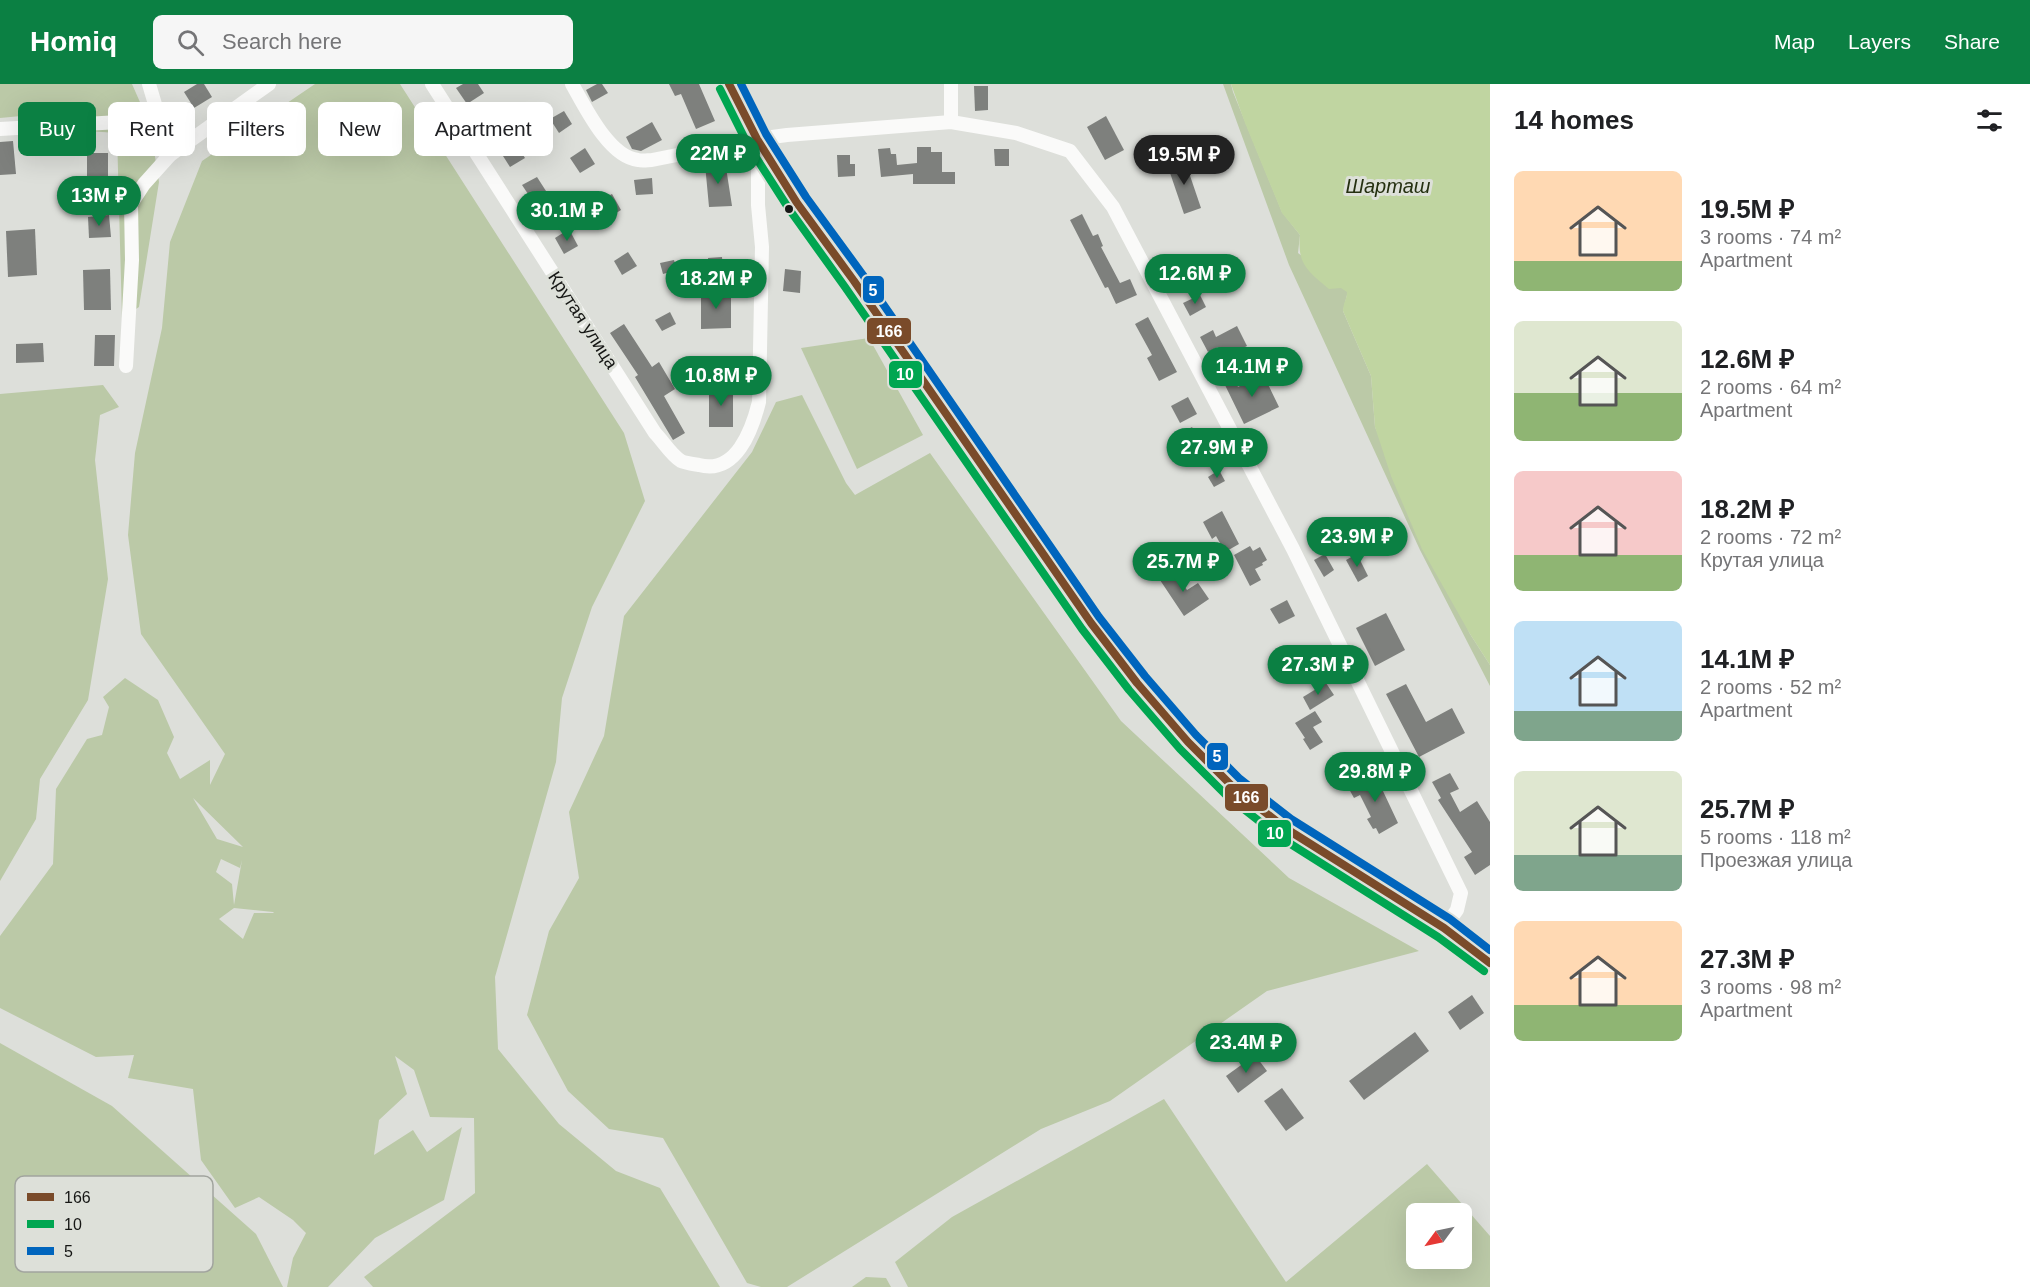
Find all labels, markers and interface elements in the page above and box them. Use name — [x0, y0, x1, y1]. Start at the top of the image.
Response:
search box — [153, 15, 573, 69]
text: Homiq — [30, 26, 117, 57]
icon: search — [174, 26, 207, 59]
text: Search here — [222, 29, 342, 54]
text: Map — [1774, 30, 1815, 53]
text: Layers — [1848, 30, 1911, 53]
text: Share — [1944, 30, 2000, 53]
chip: Buy — [18, 102, 96, 156]
chip: Rent — [108, 102, 195, 156]
chip: Filters — [207, 102, 306, 156]
chip: New — [318, 102, 402, 156]
chip: Apartment — [414, 102, 553, 156]
icon: filters — [1973, 104, 2006, 137]
text: 14 homes — [1514, 105, 1634, 135]
pin: 22M ₽ — [676, 134, 760, 185]
pin: 19.5M ₽ — [1129, 135, 1239, 186]
text: 22M ₽ — [690, 142, 746, 164]
text: 19.5M ₽ — [1148, 143, 1220, 165]
water label: Шарташ — [1346, 175, 1431, 197]
pin: 13M ₽ — [57, 176, 141, 227]
text: 13M ₽ — [71, 184, 127, 206]
pin: 30.1M ₽ — [512, 191, 622, 242]
text: 19.5M ₽ — [1700, 194, 1795, 224]
icon: home — [1562, 195, 1634, 267]
text: 30.1M ₽ — [531, 199, 603, 221]
unlabelled marker — [783, 203, 795, 215]
text: 3 rooms · 74 m² — [1700, 226, 1841, 248]
text: Apartment — [1700, 249, 1792, 271]
pin: 12.6M ₽ — [1140, 254, 1250, 305]
pin: 18.2M ₽ — [661, 259, 771, 310]
text: 12.6M ₽ — [1159, 262, 1231, 284]
text: 18.2M ₽ — [680, 267, 752, 289]
street label: Крутая улица — [544, 268, 622, 373]
line badge: 5 — [862, 275, 885, 304]
text: 5 — [869, 282, 878, 299]
line badge: 166 — [866, 317, 912, 345]
text: 166 — [876, 323, 902, 340]
text: 12.6M ₽ — [1700, 344, 1795, 374]
icon: home — [1562, 345, 1634, 417]
pin: 14.1M ₽ — [1197, 347, 1307, 398]
text: 14.1M ₽ — [1216, 355, 1288, 377]
pin: 10.8M ₽ — [666, 356, 776, 407]
line badge: 10 — [888, 360, 923, 389]
text: 10.8M ₽ — [685, 364, 757, 386]
text: 10 — [896, 366, 914, 383]
text: 2 rooms · 64 m² — [1700, 376, 1841, 398]
text: Apartment — [1700, 399, 1792, 421]
pin: 27.9M ₽ — [1162, 428, 1272, 479]
text: 27.9M ₽ — [1181, 436, 1253, 458]
text: 18.2M ₽ — [1700, 494, 1795, 524]
icon: home — [1562, 495, 1634, 567]
pin: 23.9M ₽ — [1302, 517, 1412, 568]
text: 23.9M ₽ — [1321, 525, 1393, 547]
text: 2 rooms · 72 m² — [1700, 526, 1841, 548]
pin: 25.7M ₽ — [1128, 542, 1238, 593]
text: Крутая улица — [1700, 549, 1824, 571]
text: 25.7M ₽ — [1147, 550, 1219, 572]
text: 14.1M ₽ — [1700, 644, 1795, 674]
pin: 27.3M ₽ — [1263, 645, 1373, 696]
icon: home — [1562, 645, 1634, 717]
text: 27.3M ₽ — [1282, 653, 1354, 675]
text: 2 rooms · 52 m² — [1700, 676, 1841, 698]
text: Apartment — [1700, 699, 1792, 721]
line badge: 5 — [1206, 742, 1229, 771]
text: 5 — [1213, 748, 1222, 765]
pin: 29.8M ₽ — [1320, 752, 1430, 803]
text: 29.8M ₽ — [1339, 760, 1411, 782]
line badge: 166 — [1224, 783, 1269, 812]
text: 166 — [1233, 789, 1259, 806]
text: 25.7M ₽ — [1700, 794, 1795, 824]
icon: home — [1562, 795, 1634, 867]
line badge: 10 — [1257, 819, 1292, 848]
text: 10 — [1266, 825, 1284, 842]
text: 5 rooms · 118 m² — [1700, 826, 1851, 848]
text: Проезжая улица — [1700, 849, 1852, 871]
text: 27.3M ₽ — [1700, 944, 1795, 974]
icon: home — [1562, 945, 1634, 1017]
text: 3 rooms · 98 m² — [1700, 976, 1841, 998]
text: Apartment — [1700, 999, 1792, 1021]
pin: 23.4M ₽ — [1191, 1023, 1301, 1074]
text: 23.4M ₽ — [1210, 1031, 1282, 1053]
legend — [15, 1176, 213, 1272]
text: 166 — [64, 1189, 91, 1206]
north arrow — [1406, 1203, 1472, 1269]
map controls — [1406, 1203, 1472, 1269]
text: 10 — [64, 1216, 82, 1233]
text: 5 — [64, 1243, 73, 1260]

